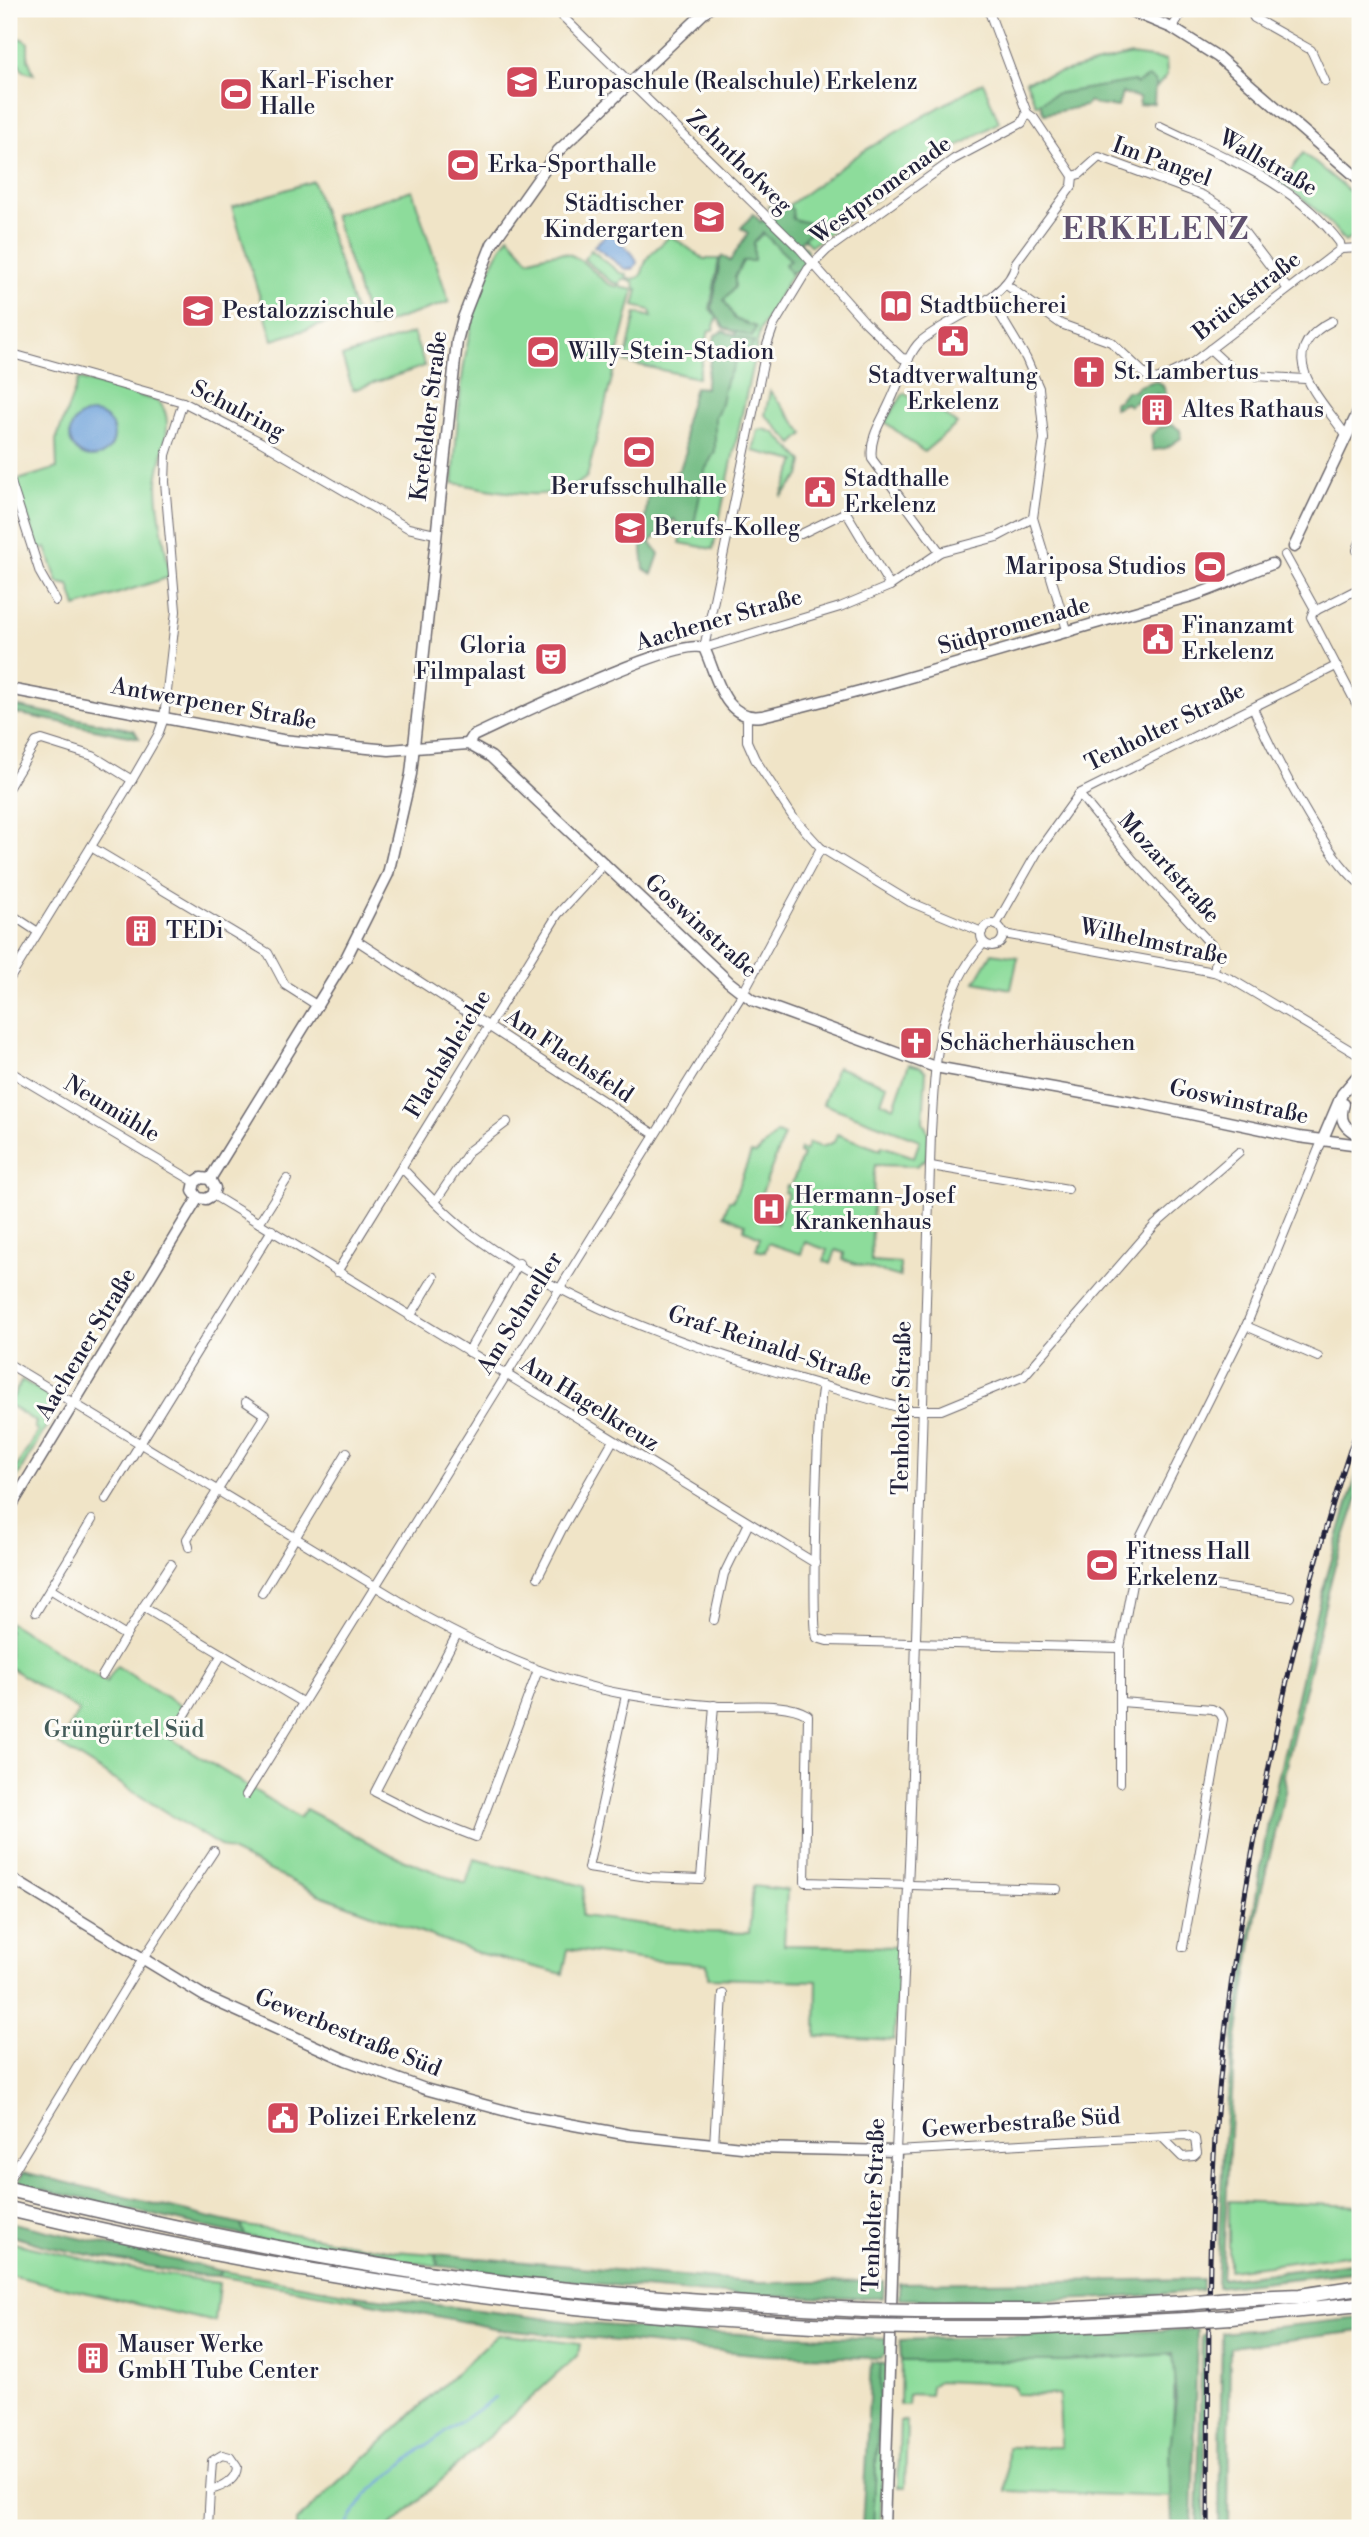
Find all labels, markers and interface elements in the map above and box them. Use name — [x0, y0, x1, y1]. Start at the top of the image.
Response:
school or university icon: Europaschule (Realschule) Erkelenz — [503, 63, 541, 101]
place label: Karl-Fischer Halle — [260, 67, 394, 121]
place label: Europaschule (Realschule) Erkelenz — [546, 68, 918, 96]
sports icon: Karl-Fischer Halle — [217, 75, 255, 113]
street label: Zehnthofweg — [680, 105, 798, 219]
street label: Wallstraße — [1213, 123, 1322, 202]
street label: Westpromenade — [804, 130, 957, 251]
street label: Im Pangel — [1109, 131, 1216, 193]
sports icon: Erka-Sporthalle — [444, 146, 482, 184]
place label: Erka-Sporthalle — [488, 151, 657, 179]
place label: Städtischer Kindergarten — [544, 190, 684, 244]
school or university icon: Städtischer Kindergarten — [690, 198, 728, 236]
district label: ERKELENZ — [1062, 211, 1250, 249]
street label: Brückstraße — [1187, 245, 1306, 347]
library icon: Stadtbücherei — [877, 287, 915, 325]
school or university icon: Pestalozzischule — [179, 292, 217, 330]
place label: Stadtbücherei — [920, 292, 1067, 320]
place label: Pestalozzischule — [222, 297, 394, 325]
public building icon: Stadtverwaltung Erkelenz — [934, 322, 972, 360]
street label: Krefelder Straße — [405, 329, 453, 503]
sports icon: Willy-Stein-Stadion — [524, 333, 562, 371]
place label: Willy-Stein-Stadion — [567, 338, 774, 366]
church icon: St. Lambertus — [1070, 353, 1108, 391]
place label: St. Lambertus — [1114, 358, 1259, 386]
place label: Stadtverwaltung Erkelenz — [868, 362, 1038, 416]
street label: Schulring — [186, 374, 290, 446]
building icon: Altes Rathaus — [1138, 391, 1176, 429]
place label: Altes Rathaus — [1181, 396, 1324, 424]
sports icon: Berufsschulhalle — [620, 433, 658, 471]
place label: Stadthalle Erkelenz — [844, 465, 949, 519]
place label: Berufsschulhalle — [550, 473, 727, 501]
public building icon: Stadthalle Erkelenz — [801, 473, 839, 511]
school or university icon: Berufs-Kolleg — [611, 509, 649, 547]
place label: Berufs-Kolleg — [653, 514, 800, 542]
sports icon: Mariposa Studios — [1191, 548, 1229, 586]
place label: Mariposa Studios — [1005, 553, 1186, 581]
street label: Aachener Straße — [632, 583, 806, 657]
street label: Südpromenade — [935, 591, 1093, 661]
place label: Finanzamt Erkelenz — [1182, 612, 1294, 666]
public building icon: Finanzamt Erkelenz — [1139, 620, 1177, 658]
place label: Gloria Filmpalast — [415, 632, 526, 686]
theatre icon: Gloria Filmpalast — [532, 640, 570, 678]
street label: Antwerpener Straße — [108, 672, 319, 736]
street label: Tenholter Straße — [1080, 676, 1250, 778]
street label: Mozartstraße — [1112, 807, 1226, 929]
street label: Goswinstraße — [639, 868, 763, 984]
building icon: TEDi — [122, 912, 160, 950]
street label: Wilhelmstraße — [1076, 912, 1231, 971]
place label: TEDi — [166, 917, 224, 945]
street label: Flachsbleiche — [399, 985, 497, 1123]
street label: Am Flachsfeld — [499, 1002, 639, 1109]
church icon: Schächerhäuschen — [897, 1024, 935, 1062]
place label: Schächerhäuschen — [940, 1029, 1136, 1057]
street label: Neumühle — [59, 1069, 165, 1149]
street label: Goswinstraße — [1167, 1074, 1311, 1130]
place label: Hermann-Josef Krankenhaus — [794, 1182, 957, 1236]
hospital icon: Hermann-Josef Krankenhaus — [750, 1190, 788, 1228]
street label: Am Schneller — [471, 1246, 569, 1380]
street label: Aachener Straße — [29, 1263, 142, 1426]
street label: Graf-Reinald-Straße — [664, 1300, 876, 1392]
street label: Tenholter Straße — [886, 1321, 918, 1495]
street label: Am Hagelkreuz — [515, 1350, 665, 1458]
place label: Fitness Hall Erkelenz — [1126, 1538, 1250, 1592]
sports icon: Fitness Hall Erkelenz — [1083, 1546, 1121, 1584]
park label: Grüngürtel Süd — [44, 1716, 204, 1744]
street label: Gewerbestraße Süd — [251, 1983, 445, 2083]
public building icon: Polizei Erkelenz — [264, 2099, 302, 2137]
street label: Gewerbestraße Süd — [921, 2102, 1121, 2144]
place label: Polizei Erkelenz — [308, 2104, 477, 2132]
street label: Tenholter Straße — [857, 2117, 891, 2293]
place label: Mauser Werke GmbH Tube Center — [118, 2331, 319, 2385]
building icon: Mauser Werke GmbH Tube Center — [74, 2339, 112, 2377]

